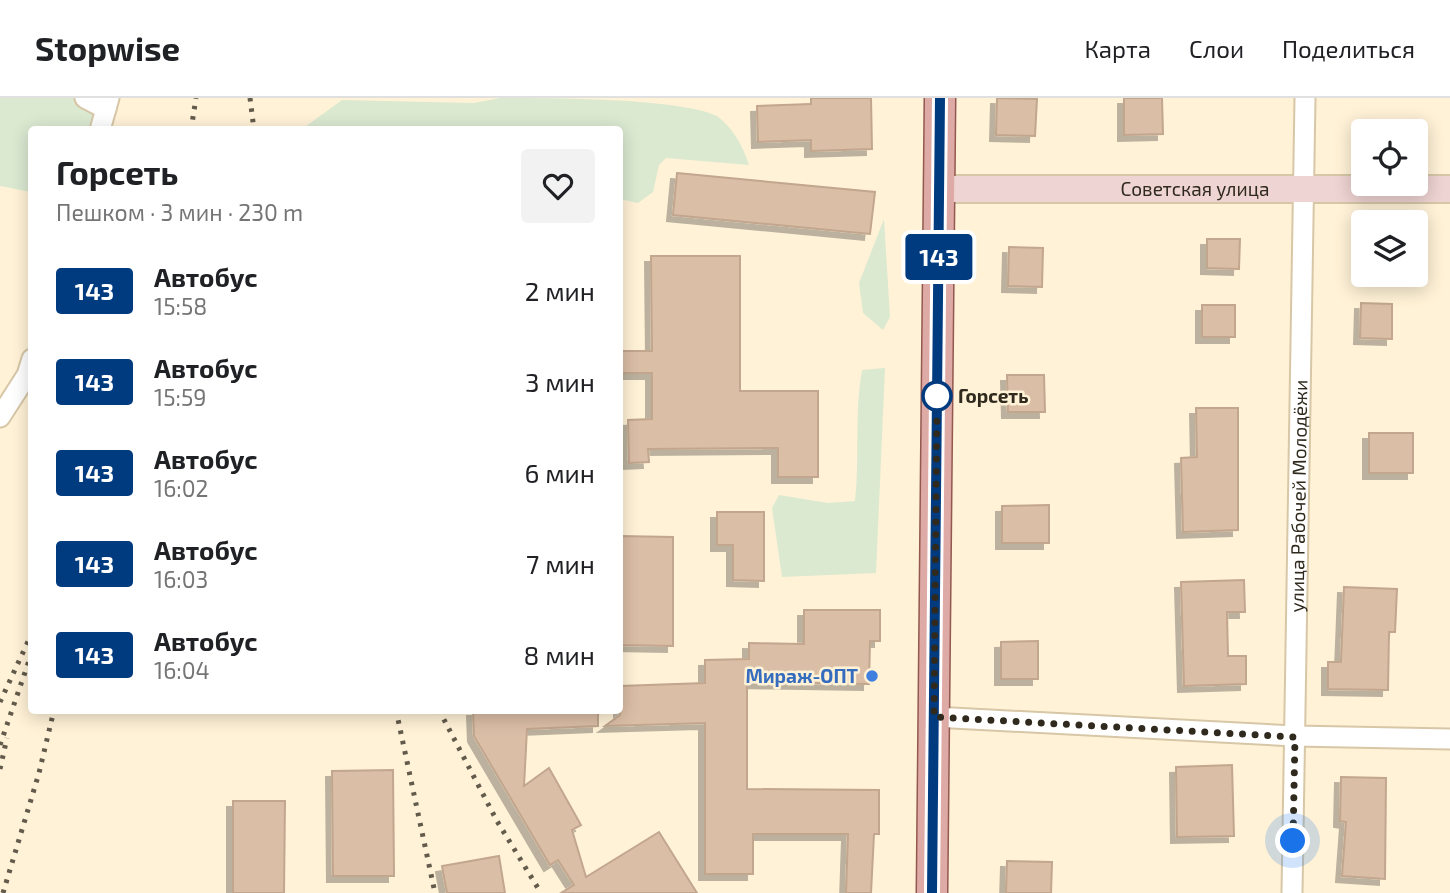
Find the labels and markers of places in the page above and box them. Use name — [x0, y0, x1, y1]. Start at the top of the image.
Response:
marker: Горсеть — [922, 381, 952, 411]
place label: Горсеть — [958, 384, 1028, 407]
place label: Мираж-ОПТ — [746, 664, 859, 687]
marker: Мираж-ОПТ — [864, 668, 880, 684]

